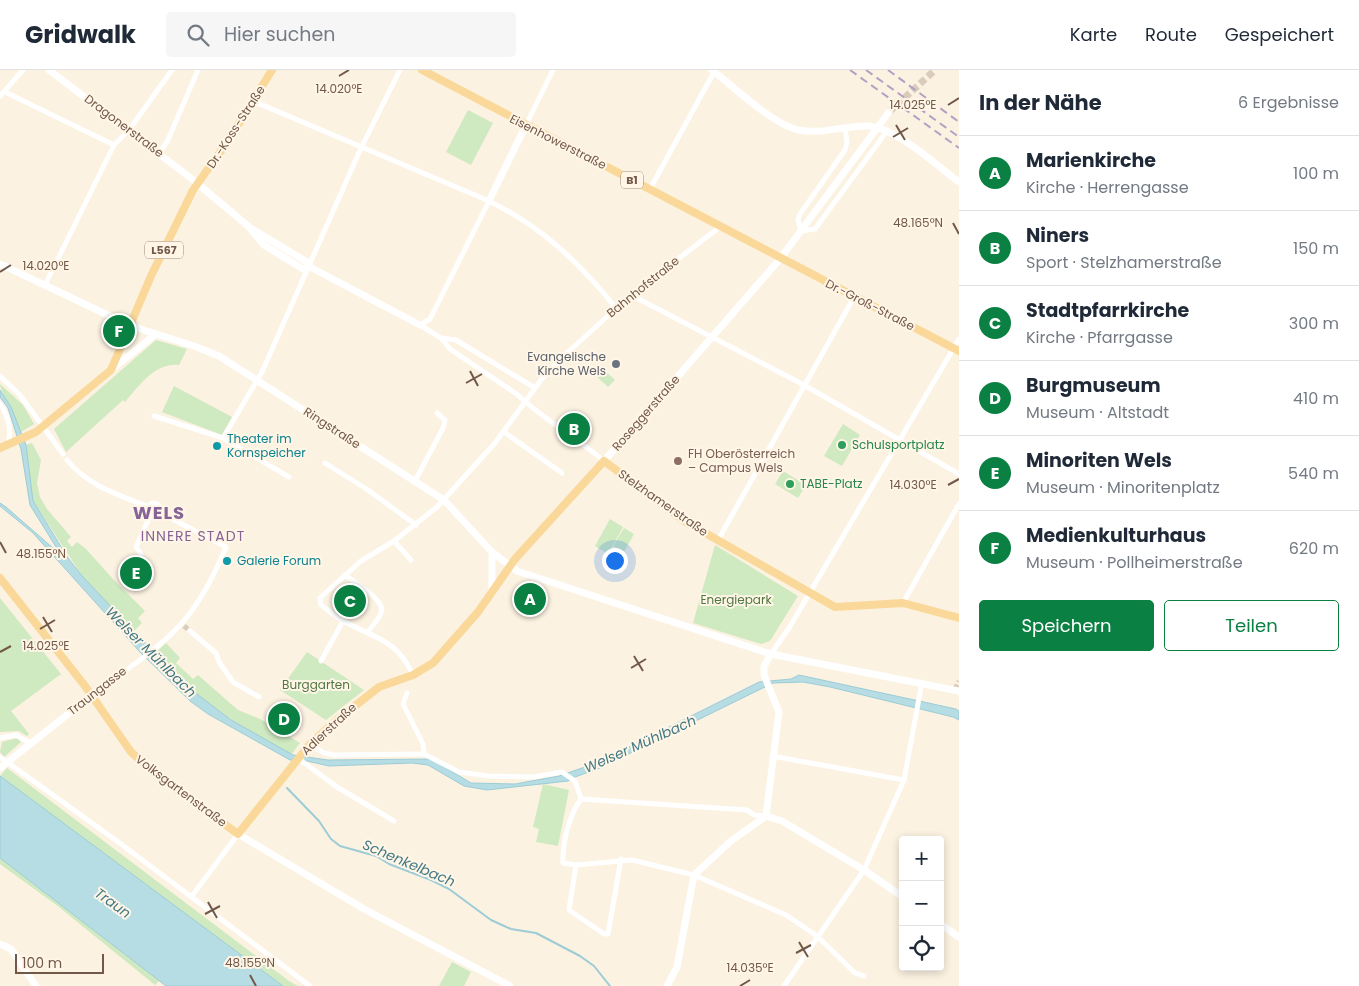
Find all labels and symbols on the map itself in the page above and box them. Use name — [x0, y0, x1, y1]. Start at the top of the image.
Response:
text: 14.020°E — [316, 80, 362, 97]
street label: Dr.-Koss-Straße — [202, 82, 269, 171]
street label: Dragonerstraße — [81, 90, 167, 161]
text: 14.025°E — [890, 96, 936, 113]
street label: Eisenhowerstraße — [507, 110, 610, 173]
road number: B1 — [621, 172, 643, 188]
text: 48.165°N — [893, 214, 943, 231]
road number: L567 — [145, 242, 183, 258]
street label: Bahnhofstraße — [603, 252, 683, 321]
text: 14.020°E — [23, 257, 69, 274]
street label: Dr.-Groß-Straße — [823, 275, 918, 334]
pin: F — [103, 312, 135, 350]
place label: Evangelische Kirche Wels — [527, 348, 606, 379]
marker: Evangelische Kirche Wels — [610, 358, 622, 370]
street label: Roseggerstraße — [608, 371, 683, 454]
street label: Ringstraße — [300, 403, 364, 452]
pin: B — [558, 410, 590, 448]
place label: Theater im Kornspeicher — [227, 430, 306, 461]
place label: Schulsportplatz — [852, 436, 945, 453]
marker: Schulsportplatz — [836, 439, 848, 451]
marker: Theater im Kornspeicher — [211, 440, 223, 452]
place label: FH Oberösterreich – Campus Wels — [688, 445, 795, 476]
marker: FH Oberösterreich – Campus Wels — [672, 455, 684, 467]
street label: Stelzhamerstraße — [615, 465, 712, 540]
place label: TABE-Platz — [800, 475, 863, 492]
text: 14.030°E — [889, 476, 937, 493]
marker: TABE-Platz — [784, 478, 796, 490]
district label: WELS — [133, 500, 185, 525]
district label: INNERE STADT — [141, 526, 245, 546]
text: 48.155°N — [16, 545, 66, 562]
your location — [602, 548, 628, 574]
place label: Galerie Forum — [237, 552, 321, 569]
pin: E — [120, 554, 152, 592]
marker: Galerie Forum — [221, 555, 233, 567]
pin: A — [514, 580, 546, 618]
pin: C — [334, 582, 366, 620]
park label: Energiepark — [700, 591, 772, 608]
water label: Welser Mühlbach — [101, 602, 201, 702]
text: 14.025°E — [23, 637, 69, 654]
street label: Traungasse — [64, 662, 130, 719]
park label: Burggarten — [282, 676, 350, 693]
street label: Adlerstraße — [297, 699, 360, 759]
pin: D — [268, 700, 300, 738]
water label: Welser Mühlbach — [581, 710, 699, 778]
street label: Volksgartenstraße — [132, 751, 230, 831]
water label: Schenkelbach — [360, 834, 458, 892]
water label: Traun — [91, 883, 135, 923]
scale bar — [15, 951, 104, 974]
text: 48.155°N — [225, 954, 275, 971]
text: 14.035°E — [726, 959, 774, 976]

